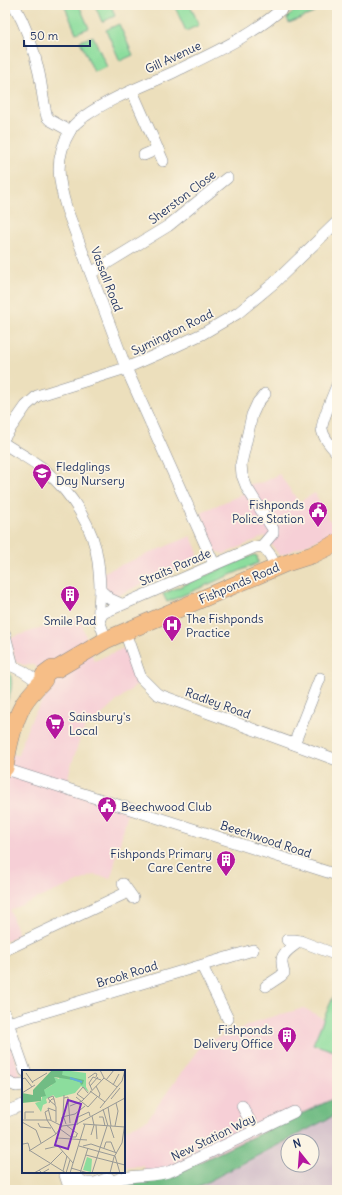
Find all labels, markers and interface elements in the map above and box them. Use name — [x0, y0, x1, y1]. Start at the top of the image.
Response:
scale bar — [24, 22, 90, 48]
text: 50 m — [30, 28, 59, 43]
street label: Gill Avenue — [143, 38, 203, 76]
street label: Sherston Close — [145, 167, 219, 227]
street label: Vassall Road — [88, 245, 126, 313]
street label: Symington Road — [129, 306, 215, 358]
place label: Fledglings Day Nursery — [56, 459, 125, 488]
school or university icon: Fledglings Day Nursery — [31, 462, 53, 490]
place label: Fishponds Police Station — [232, 497, 304, 526]
public building icon: Fishponds Police Station — [307, 500, 329, 528]
street label: Straits Parade — [137, 545, 213, 589]
street label: Fishponds Road — [197, 559, 281, 607]
building icon: Smile Pad — [59, 584, 81, 612]
place label: The Fishponds Practice — [186, 611, 263, 640]
place label: Smile Pad — [44, 613, 96, 628]
hospital icon: The Fishponds Practice — [161, 614, 183, 642]
street label: Radley Road — [183, 684, 253, 722]
place label: Sainsbury's Local — [69, 709, 131, 738]
supermarket icon: Sainsbury's Local — [44, 712, 66, 740]
public building icon: Beechwood Club — [96, 795, 118, 823]
place label: Beechwood Club — [121, 799, 212, 814]
street label: Beechwood Road — [219, 817, 313, 861]
place label: Fishponds Primary Care Centre — [110, 846, 212, 875]
building icon: Fishponds Primary Care Centre — [215, 849, 237, 877]
street label: Brook Road — [95, 958, 159, 990]
place label: Fishponds Delivery Office — [194, 1022, 273, 1051]
building icon: Fishponds Delivery Office — [276, 1025, 298, 1053]
inset map — [22, 1070, 125, 1173]
street label: New Station Way — [168, 1110, 258, 1164]
north arrow — [280, 1133, 320, 1173]
text: N — [291, 1136, 303, 1151]

